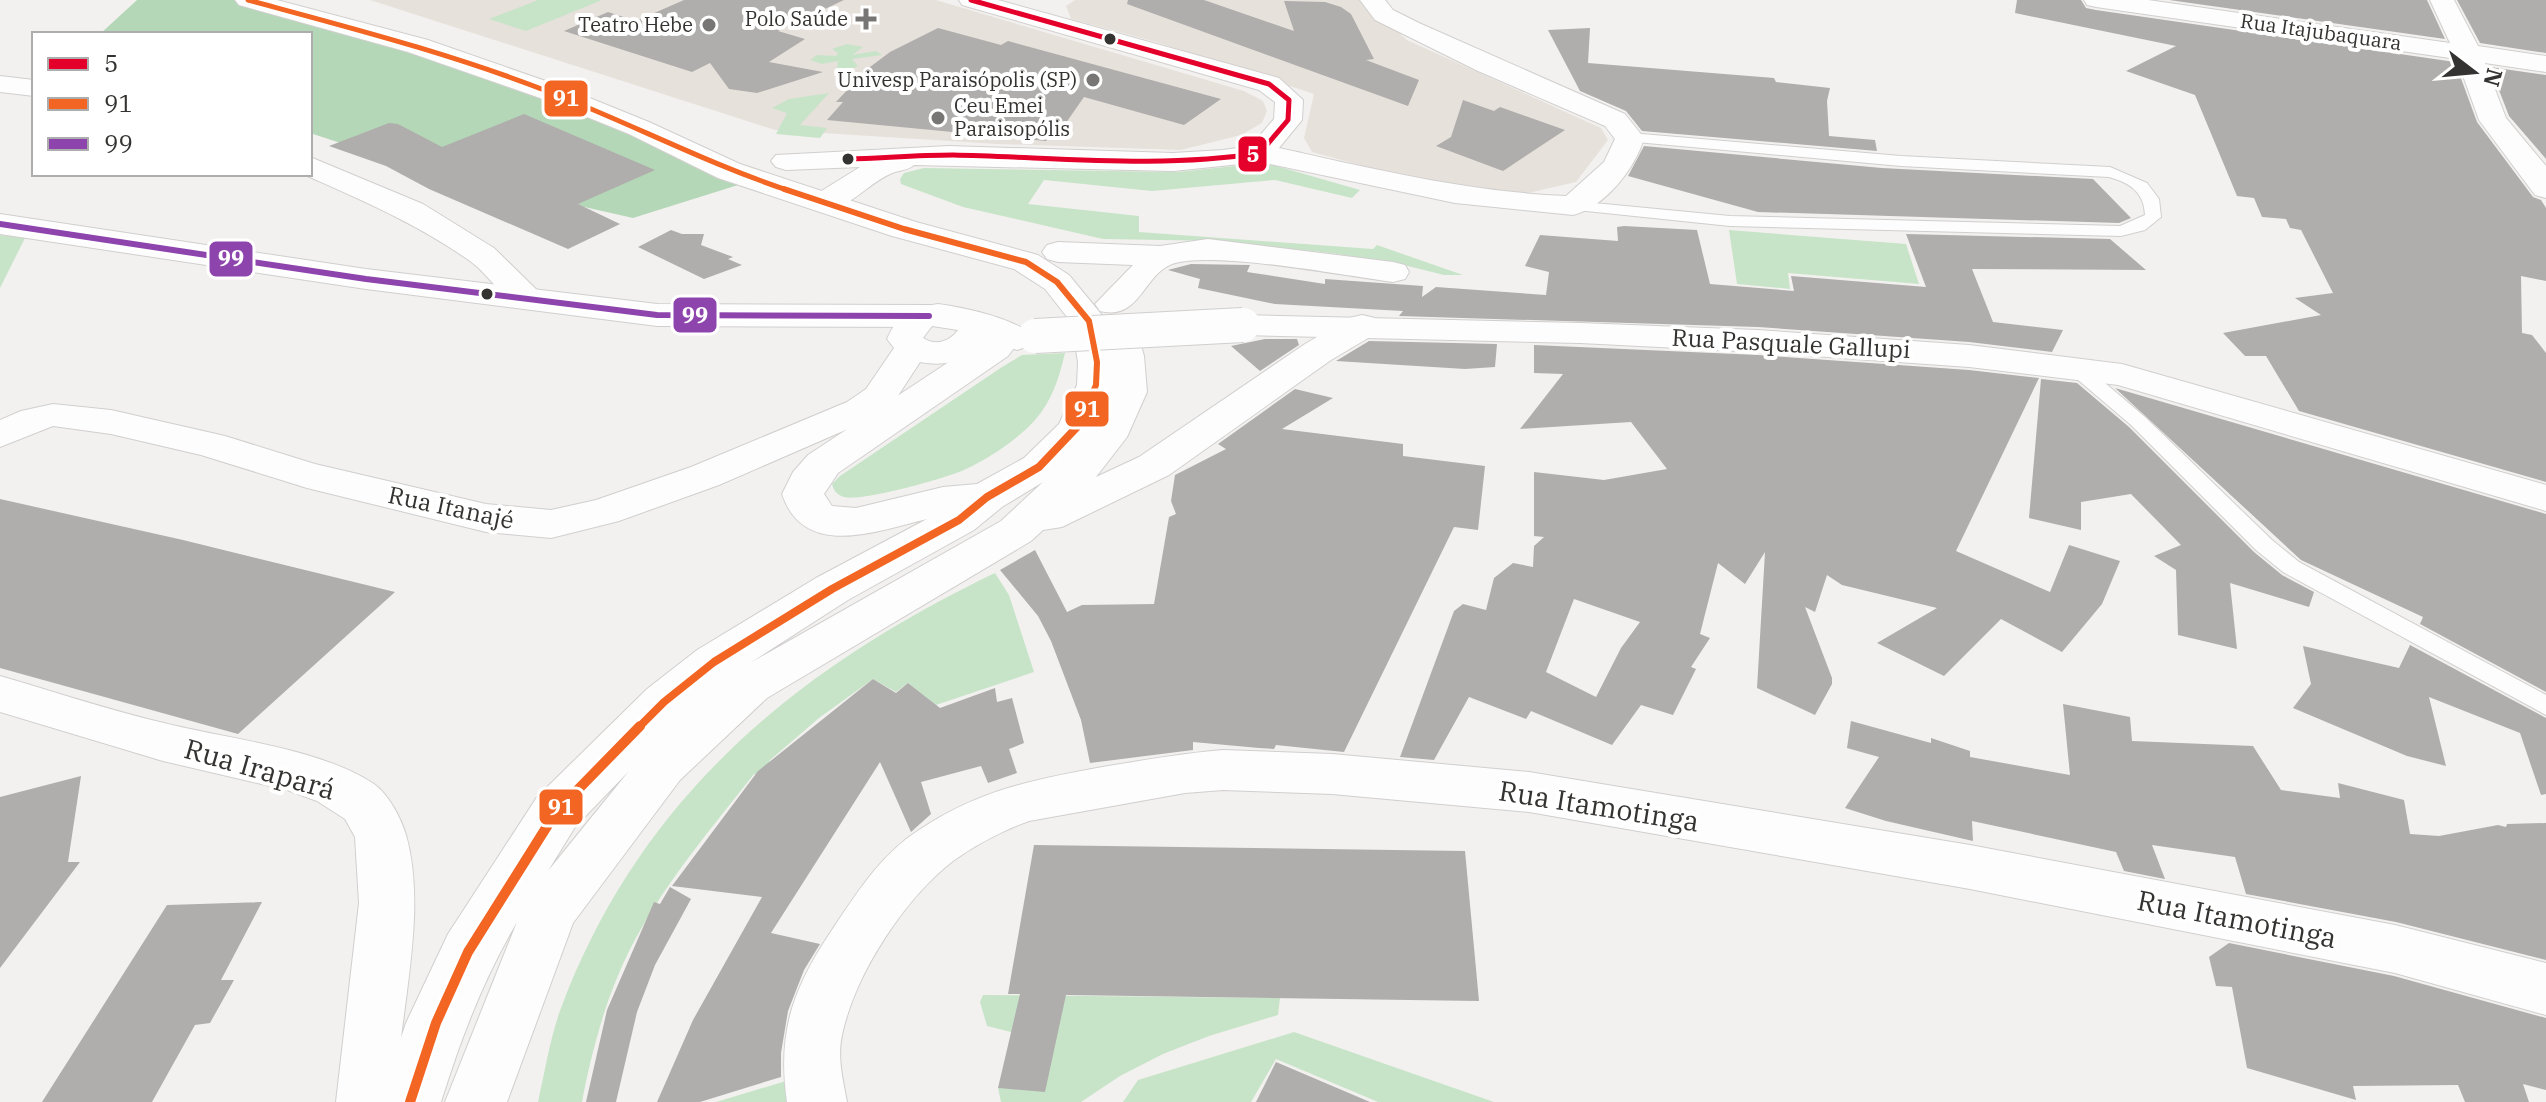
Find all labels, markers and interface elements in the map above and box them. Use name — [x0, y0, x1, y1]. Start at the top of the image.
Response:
place label: Polo Saúde — [745, 5, 848, 32]
street label: Rua Itajubaquara — [2239, 7, 2404, 56]
marker: Polo Saúde — [855, 8, 877, 30]
place label: Teatro Hebe — [578, 11, 693, 38]
marker: Teatro Hebe — [700, 16, 718, 34]
unlabelled marker — [1102, 31, 1118, 47]
legend — [32, 32, 312, 176]
north arrow — [2434, 32, 2514, 112]
text: 5 — [104, 47, 118, 79]
text: N — [2477, 65, 2510, 90]
place label: Univesp Paraisópolis (SP) — [837, 66, 1077, 93]
marker: Univesp Paraisópolis (SP) — [1084, 71, 1102, 89]
line badge: 91 — [543, 79, 589, 118]
text: 91 — [553, 83, 579, 112]
text: 91 — [104, 87, 133, 119]
place label: Ceu Emei Paraisopólis — [954, 92, 1070, 142]
marker: Ceu Emei Paraisopólis — [929, 109, 947, 127]
text: 99 — [104, 127, 133, 159]
line badge: 5 — [1237, 135, 1268, 173]
text: 5 — [1246, 139, 1260, 168]
unlabelled marker — [840, 151, 856, 167]
line badge: 99 — [208, 240, 254, 278]
text: 99 — [218, 243, 244, 272]
unlabelled marker — [479, 286, 495, 302]
line badge: 99 — [672, 296, 718, 334]
text: 99 — [682, 300, 708, 329]
street label: Rua Pasquale Gallupi — [1671, 321, 1911, 365]
line badge: 91 — [1064, 390, 1110, 428]
text: 91 — [1074, 394, 1100, 423]
street label: Rua Itanajé — [385, 478, 517, 536]
street label: Rua Irapará — [180, 729, 340, 808]
street label: Rua Itamotinga — [1496, 771, 1702, 840]
line badge: 91 — [538, 788, 584, 826]
text: 91 — [548, 792, 574, 821]
street label: Rua Itamotinga — [2134, 881, 2340, 956]

